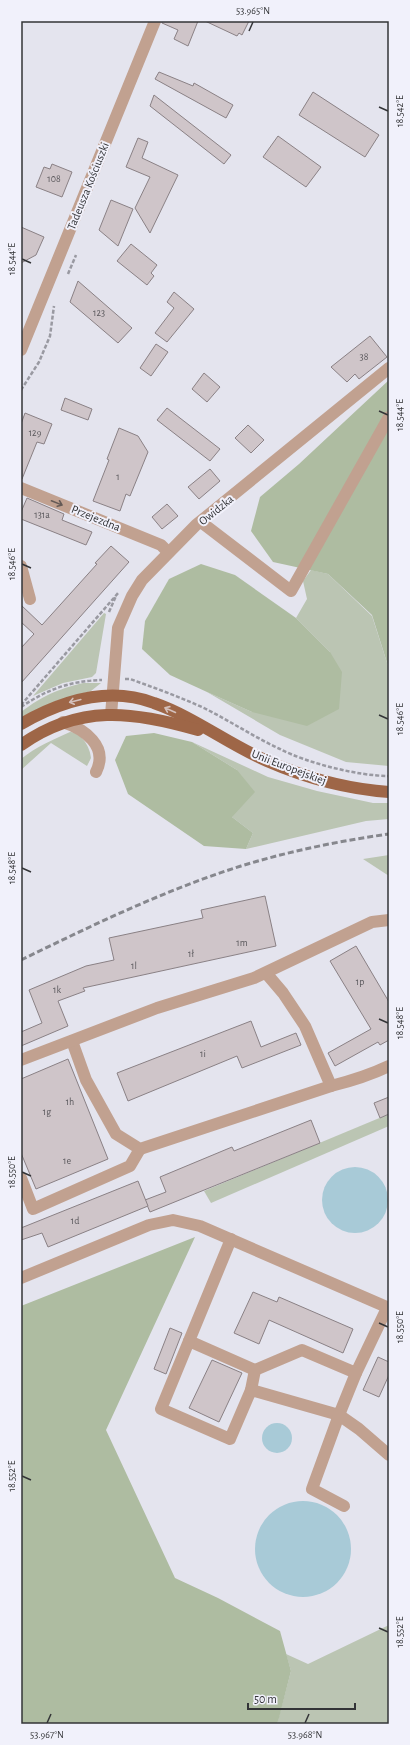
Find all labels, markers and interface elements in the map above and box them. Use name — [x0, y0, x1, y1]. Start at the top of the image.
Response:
text: 53.965°N — [236, 6, 270, 16]
text: 18.542°E — [395, 95, 405, 127]
street label: Tadeusza Kościuszki — [65, 140, 111, 232]
house number: 108 — [47, 174, 61, 184]
text: 18.544°E — [7, 243, 17, 275]
house number: 123 — [93, 308, 105, 318]
house number: 38 — [360, 352, 369, 362]
text: 18.544°E — [395, 399, 405, 431]
house number: 129 — [29, 428, 42, 438]
house number: 1 — [116, 472, 120, 482]
street label: Owidzka — [196, 492, 236, 527]
one-way arrow — [51, 499, 63, 507]
street label: Przejezdna — [69, 503, 123, 534]
house number: 131a — [34, 510, 50, 520]
text: 18.546°E — [7, 548, 17, 580]
one-way arrow — [68, 697, 81, 705]
text: 18.546°E — [395, 703, 405, 735]
one-way arrow — [164, 706, 176, 713]
street label: Unii Europejskiej — [250, 747, 328, 788]
text: 18.548°E — [7, 852, 17, 884]
house number: 1m — [236, 938, 248, 948]
house number: 1ł — [188, 949, 194, 959]
house number: 1l — [131, 961, 137, 971]
house number: 1p — [356, 977, 364, 987]
house number: 1k — [53, 985, 61, 995]
text: 18.548°E — [395, 1007, 405, 1039]
house number: 1i — [200, 1049, 206, 1059]
house number: 1h — [66, 1097, 74, 1107]
house number: 1g — [43, 1107, 51, 1117]
text: 18.550°E — [7, 1156, 17, 1188]
house number: 1e — [63, 1156, 71, 1166]
house number: 1d — [71, 1216, 79, 1226]
text: 18.550°E — [395, 1311, 405, 1343]
text: 18.552°E — [7, 1460, 17, 1492]
text: 18.552°E — [395, 1616, 405, 1648]
scale bar — [248, 1685, 355, 1711]
text: 50 m — [254, 1693, 277, 1705]
text: 53.967°N — [30, 1730, 64, 1740]
text: 53.968°N — [288, 1730, 322, 1740]

